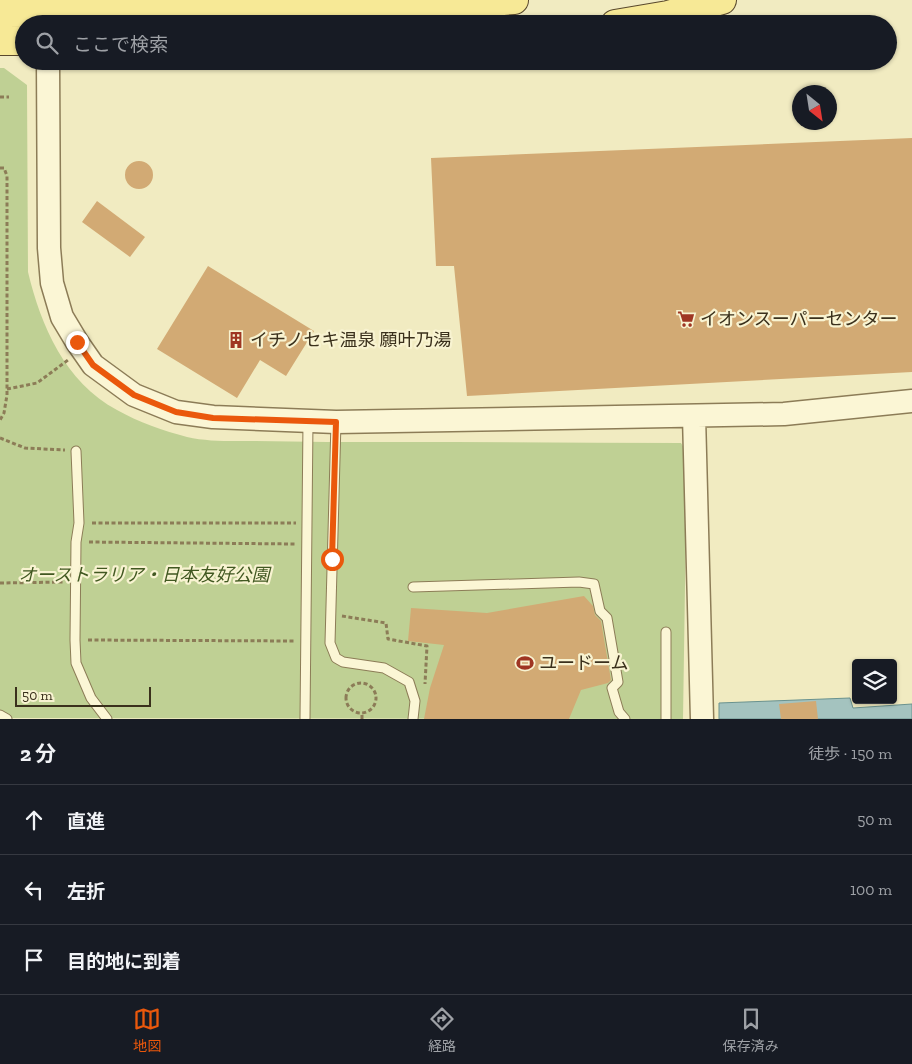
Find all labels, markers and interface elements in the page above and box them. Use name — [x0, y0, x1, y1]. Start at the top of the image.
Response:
search box — [15, 15, 897, 70]
icon: search — [33, 29, 61, 57]
text: ここで検索 — [73, 33, 168, 56]
north arrow — [792, 85, 837, 130]
place label: イオンスーパーセンター — [700, 308, 897, 330]
supermarket icon: イオンスーパーセンター — [676, 309, 696, 329]
place label: イチノセキ温泉 願叶乃湯 — [250, 329, 452, 351]
building icon: イチノセキ温泉 願叶乃湯 — [226, 330, 246, 350]
route end — [66, 331, 89, 354]
route start — [321, 548, 344, 571]
park label: オーストラリア・日本友好公園 — [18, 564, 273, 586]
place label: ユードーム — [539, 652, 628, 674]
sports icon: ユードーム — [515, 653, 535, 673]
map controls — [852, 659, 897, 704]
button: layers — [852, 659, 897, 704]
scale bar — [15, 684, 151, 707]
text: 50 m — [22, 687, 53, 704]
text: 2 分 — [20, 741, 56, 766]
text: 徒歩 · 150 m — [808, 744, 892, 763]
icon: ahead — [20, 806, 48, 834]
text: 直進 — [67, 810, 105, 833]
text: 50 m — [857, 810, 892, 829]
icon: left — [20, 876, 48, 904]
text: 左折 — [67, 880, 105, 903]
text: 100 m — [850, 880, 892, 899]
icon: arrive — [20, 946, 48, 974]
text: 目的地に到着 — [67, 950, 181, 973]
tab: 地図 — [133, 1005, 161, 1055]
tab: 経路 — [428, 1005, 456, 1055]
tab: 保存済み — [723, 1005, 779, 1055]

